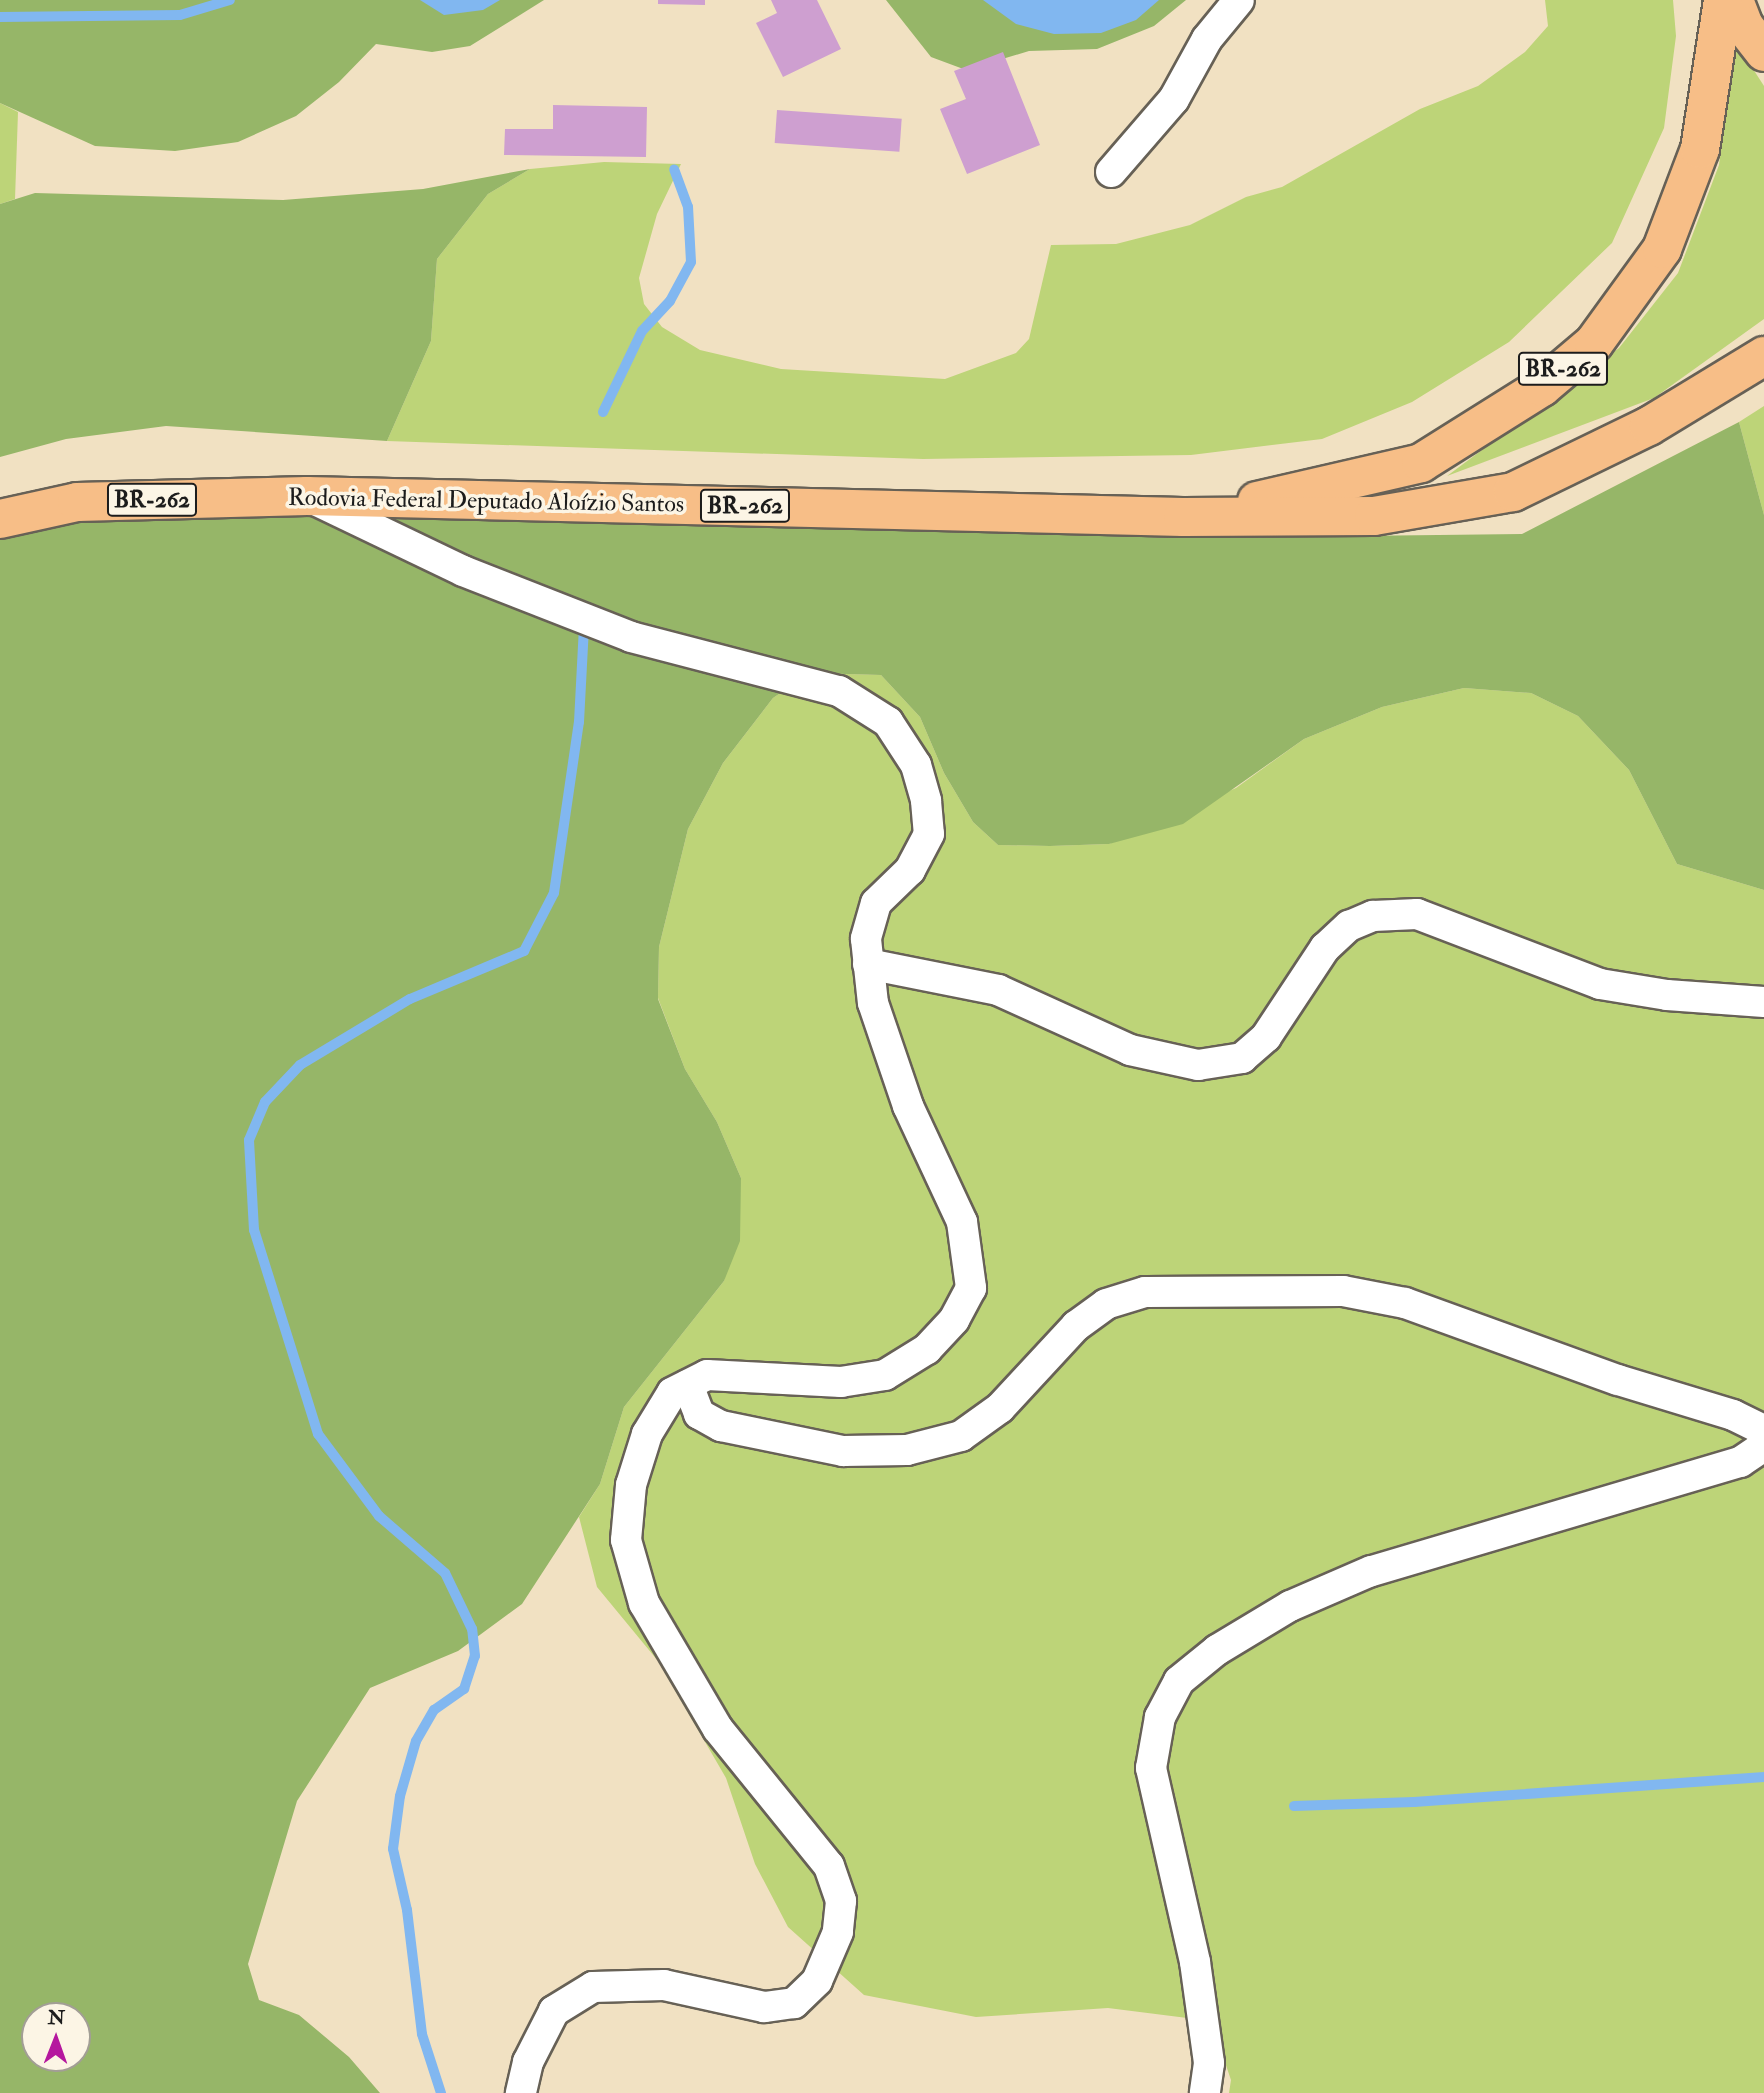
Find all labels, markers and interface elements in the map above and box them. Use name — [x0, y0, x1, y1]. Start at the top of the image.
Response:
road number: BR-262 — [1518, 350, 1608, 388]
road number: BR-262 — [106, 480, 198, 520]
street label: Rodovia Federal Deputado Aloízio Santos — [288, 483, 684, 519]
road number: BR-262 — [700, 486, 790, 526]
north arrow — [21, 2002, 91, 2072]
text: N — [48, 2006, 65, 2030]

